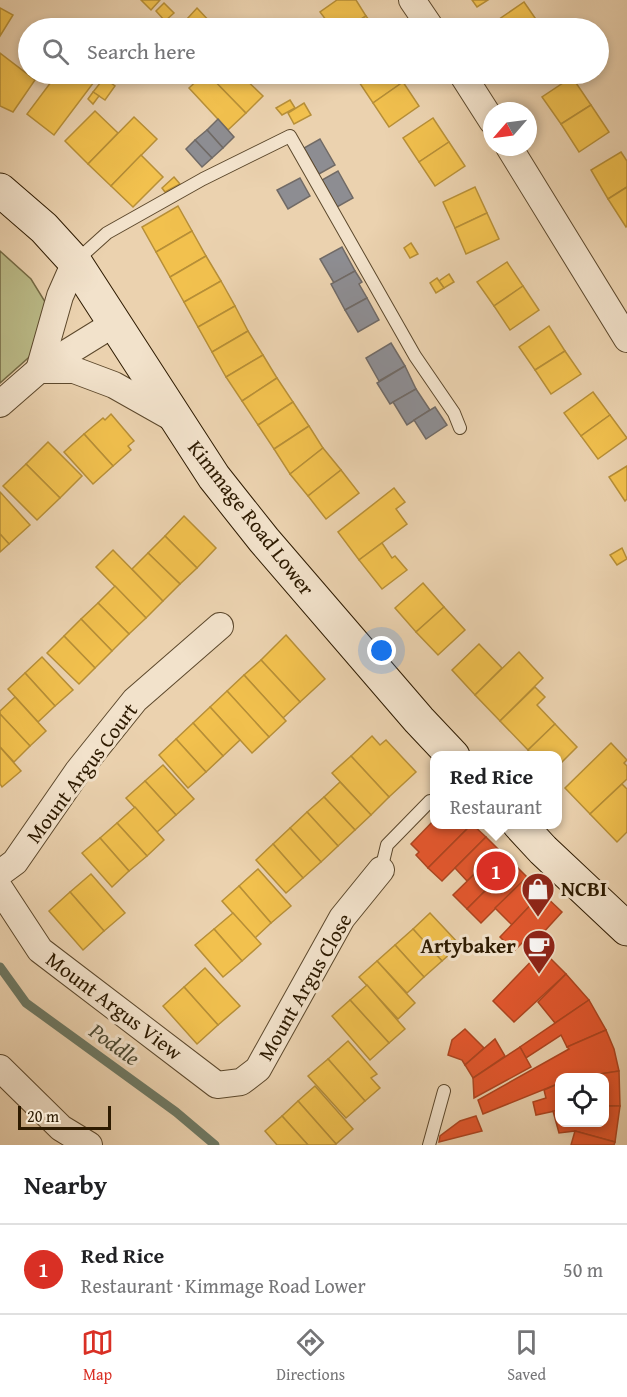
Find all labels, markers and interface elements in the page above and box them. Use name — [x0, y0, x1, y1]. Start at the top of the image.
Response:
search box — [18, 18, 609, 84]
icon: search — [39, 35, 72, 68]
text: Search here — [87, 35, 196, 67]
north arrow — [483, 102, 537, 156]
street label: Kimmage Road Lower — [181, 433, 322, 602]
your location — [367, 636, 396, 665]
street label: Mount Argus Court — [18, 695, 145, 849]
popup — [430, 751, 562, 829]
text: Red Rice — [450, 760, 533, 792]
text: Restaurant — [450, 792, 542, 821]
pin: 1 — [476, 848, 516, 894]
shop icon: NCBI — [520, 871, 556, 918]
place label: NCBI — [561, 873, 607, 904]
street label: Mount Argus Close — [250, 907, 359, 1066]
cafe icon: Artybaker — [521, 928, 557, 975]
place label: Artybaker — [420, 930, 516, 961]
street label: Mount Argus View — [40, 944, 189, 1067]
water label: Poddle — [82, 1014, 147, 1073]
map controls — [555, 1073, 609, 1127]
button: locate — [555, 1073, 609, 1127]
scale bar — [18, 1103, 111, 1130]
text: 20 m — [27, 1104, 59, 1128]
text: Nearby — [24, 1165, 107, 1204]
text: Red Rice — [81, 1239, 164, 1271]
text: 1 — [38, 1255, 49, 1284]
text: 50 m — [563, 1255, 603, 1284]
text: Restaurant · Kimmage Road Lower — [81, 1271, 366, 1300]
tab: Map — [81, 1326, 114, 1386]
tab: Directions — [276, 1326, 345, 1386]
tab: Saved — [507, 1326, 546, 1386]

